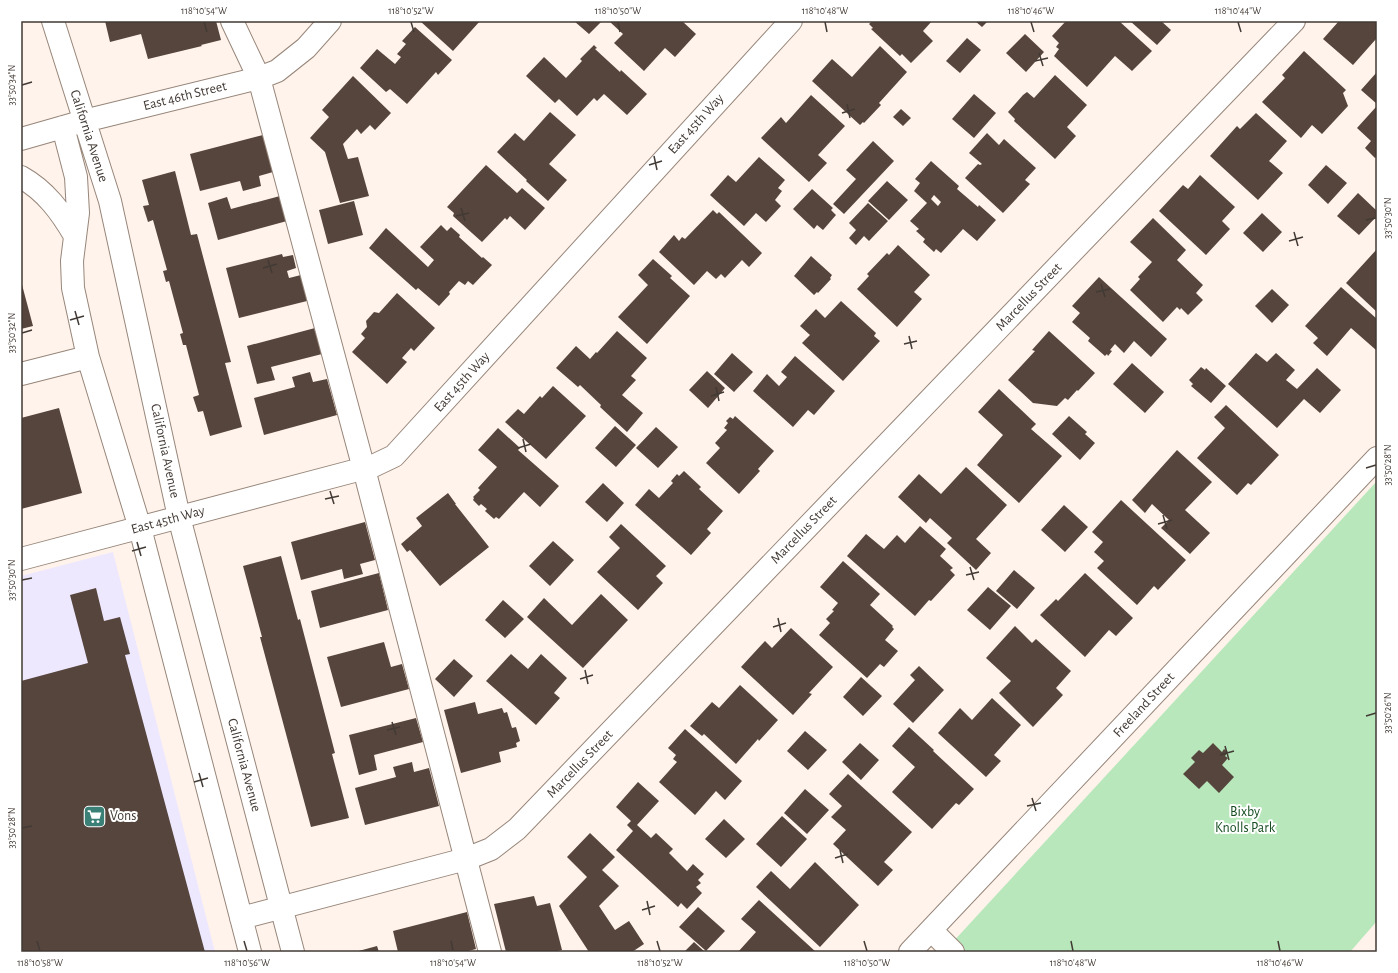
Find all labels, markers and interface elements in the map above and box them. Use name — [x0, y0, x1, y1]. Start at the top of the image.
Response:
text: 118°10'54"W — [181, 6, 227, 16]
text: 118°10'52"W — [388, 6, 434, 16]
text: 118°10'50"W — [595, 6, 641, 16]
text: 118°10'48"W — [802, 6, 848, 16]
text: 118°10'46"W — [1008, 6, 1054, 16]
text: 118°10'44"W — [1215, 6, 1261, 16]
text: 33°50'34"N — [7, 65, 17, 105]
street label: East 46th Street — [142, 79, 229, 113]
street label: California Avenue — [68, 88, 110, 184]
street label: East 45th Way — [666, 91, 726, 157]
text: 33°50'30"N — [1383, 197, 1393, 239]
street label: Marcellus Street — [993, 260, 1065, 334]
text: 33°50'32"N — [7, 313, 17, 353]
street label: East 45th Way — [432, 349, 492, 415]
street label: California Avenue — [148, 403, 182, 499]
text: 33°50'28"N — [1383, 444, 1393, 486]
street label: Marcellus Street — [768, 493, 840, 567]
street label: East 45th Way — [130, 503, 206, 537]
text: 33°50'30"N — [7, 559, 17, 601]
street label: Freeland Street — [1111, 670, 1178, 740]
text: 33°50'26"N — [1383, 692, 1393, 734]
street label: California Avenue — [225, 717, 263, 813]
street label: Marcellus Street — [544, 727, 616, 801]
supermarket icon: Vons — [82, 803, 108, 829]
park label: Bixby Knolls Park — [1215, 805, 1276, 835]
text: 33°50'28"N — [7, 807, 17, 849]
place label: Vons — [110, 809, 136, 823]
text: 118°10'58"W — [17, 958, 63, 968]
text: 118°10'56"W — [224, 958, 270, 968]
text: 118°10'54"W — [430, 958, 476, 968]
text: 118°10'52"W — [637, 958, 683, 968]
text: 118°10'50"W — [844, 958, 890, 968]
text: 118°10'48"W — [1050, 958, 1096, 968]
text: 118°10'46"W — [1257, 958, 1303, 968]

